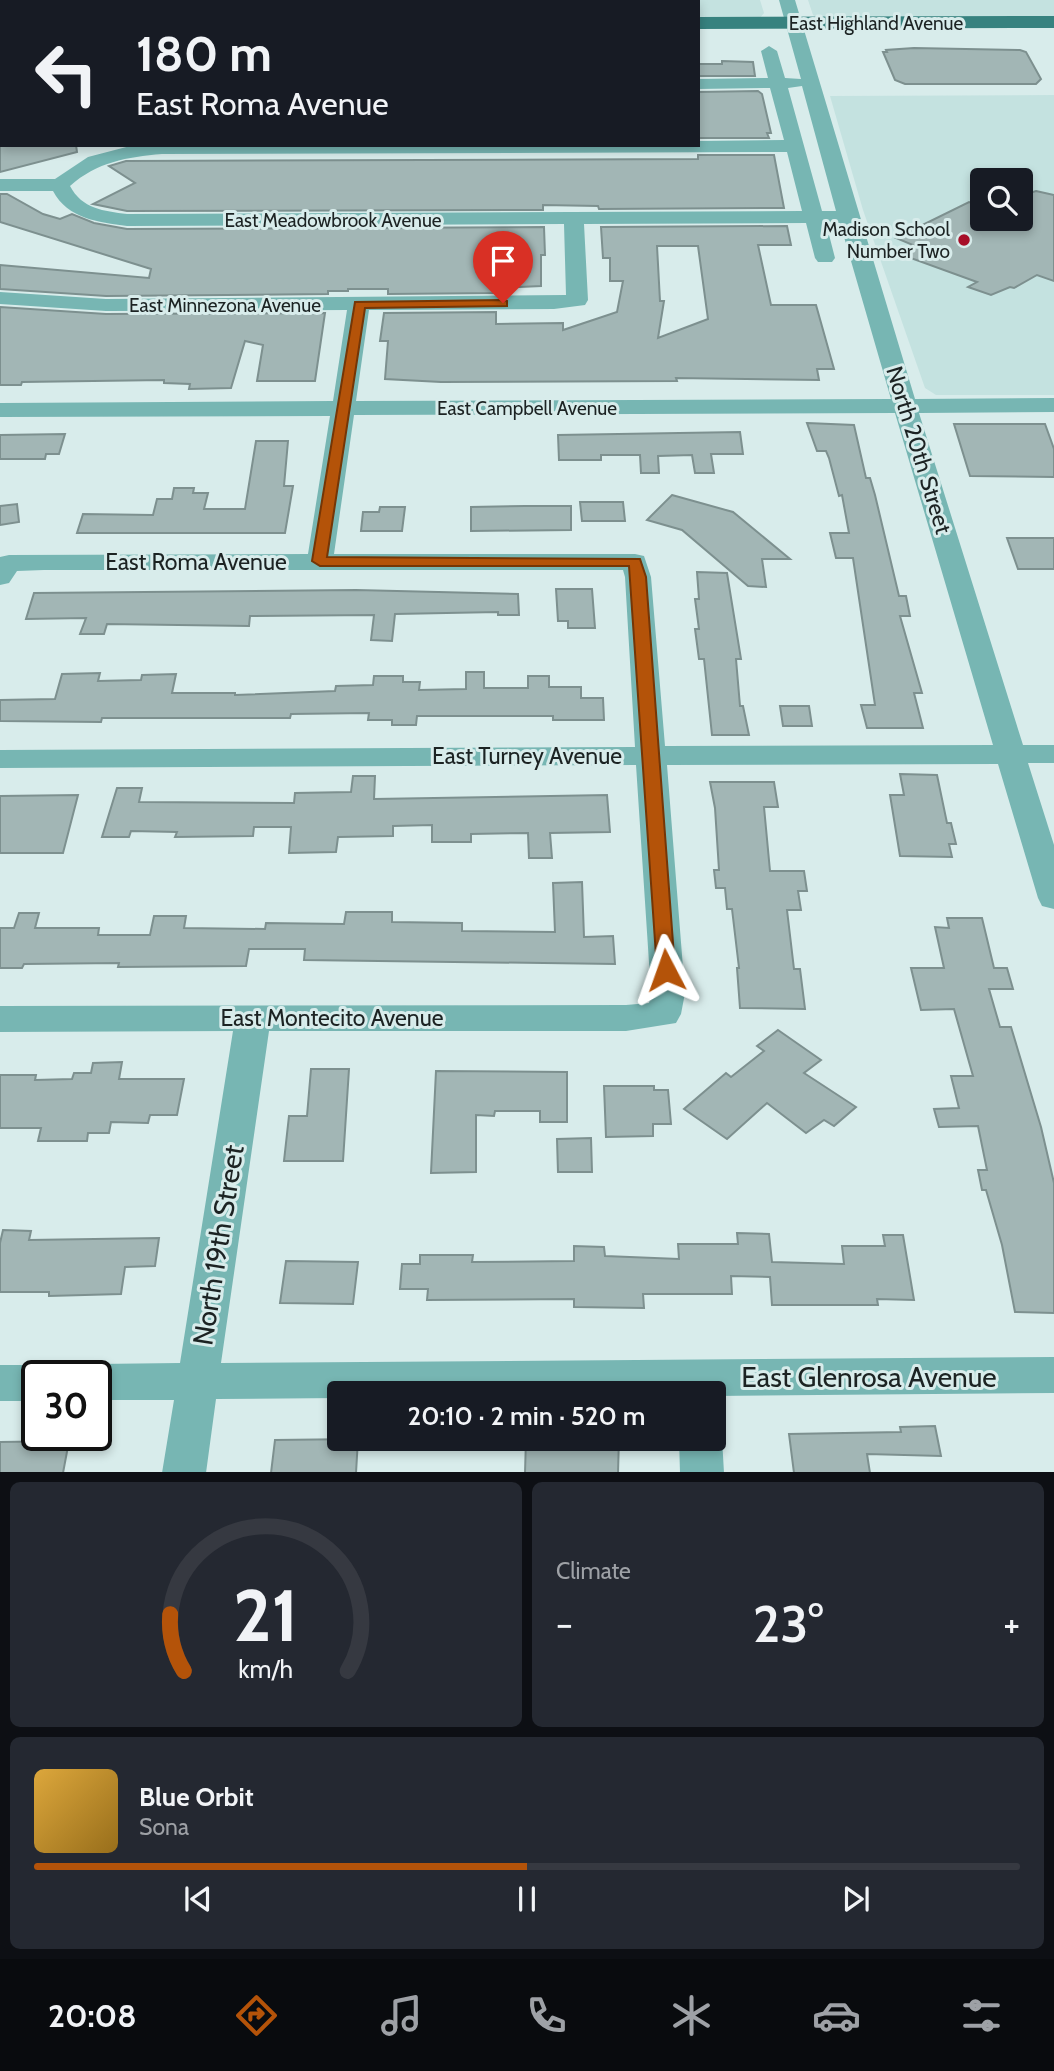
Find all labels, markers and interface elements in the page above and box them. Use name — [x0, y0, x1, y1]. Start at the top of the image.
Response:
street label: East Highland Avenue — [789, 12, 964, 35]
text: 180 m — [136, 24, 272, 83]
icon: left — [21, 28, 112, 119]
text: East Roma Avenue — [136, 84, 389, 123]
map controls — [970, 168, 1033, 231]
button: search — [970, 168, 1033, 231]
street label: East Meadowbrook Avenue — [224, 209, 442, 232]
place label: Madison School Number Two — [822, 218, 951, 263]
pin — [473, 231, 533, 303]
marker: Madison School Number Two — [956, 232, 972, 248]
icon: arrive — [484, 242, 522, 280]
street label: East Minnezona Avenue — [129, 294, 321, 317]
street label: North 20th Street — [880, 363, 958, 537]
street label: East Campbell Avenue — [437, 397, 617, 420]
street label: East Roma Avenue — [105, 548, 287, 576]
street label: East Turney Avenue — [432, 742, 622, 770]
position arrow — [629, 933, 703, 1007]
street label: East Montecito Avenue — [220, 1004, 444, 1032]
street label: North 19th Street — [185, 1142, 251, 1348]
speed limit sign: 30 — [21, 1360, 112, 1451]
street label: East Glenrosa Avenue — [741, 1360, 997, 1394]
text: 20:10 · 2 min · 520 m — [408, 1400, 645, 1432]
text: Climate — [556, 1557, 631, 1585]
text: 21 — [233, 1571, 299, 1659]
text: 23° — [753, 1592, 823, 1655]
text: − — [556, 1600, 573, 1647]
text: + — [1003, 1600, 1020, 1647]
text: km/h — [239, 1653, 293, 1683]
text: Blue Orbit — [139, 1781, 254, 1813]
text: Sona — [139, 1813, 189, 1841]
icon: previous — [179, 1880, 217, 1918]
icon: pause — [508, 1880, 546, 1918]
icon: next — [837, 1880, 875, 1918]
icon: directions — [232, 1991, 281, 2040]
icon: music — [377, 1991, 426, 2040]
icon: phone — [522, 1991, 571, 2040]
icon: climate — [667, 1991, 716, 2040]
icon: car — [812, 1991, 861, 2040]
icon: filters — [957, 1991, 1006, 2040]
text: 20:08 — [48, 1996, 137, 2035]

